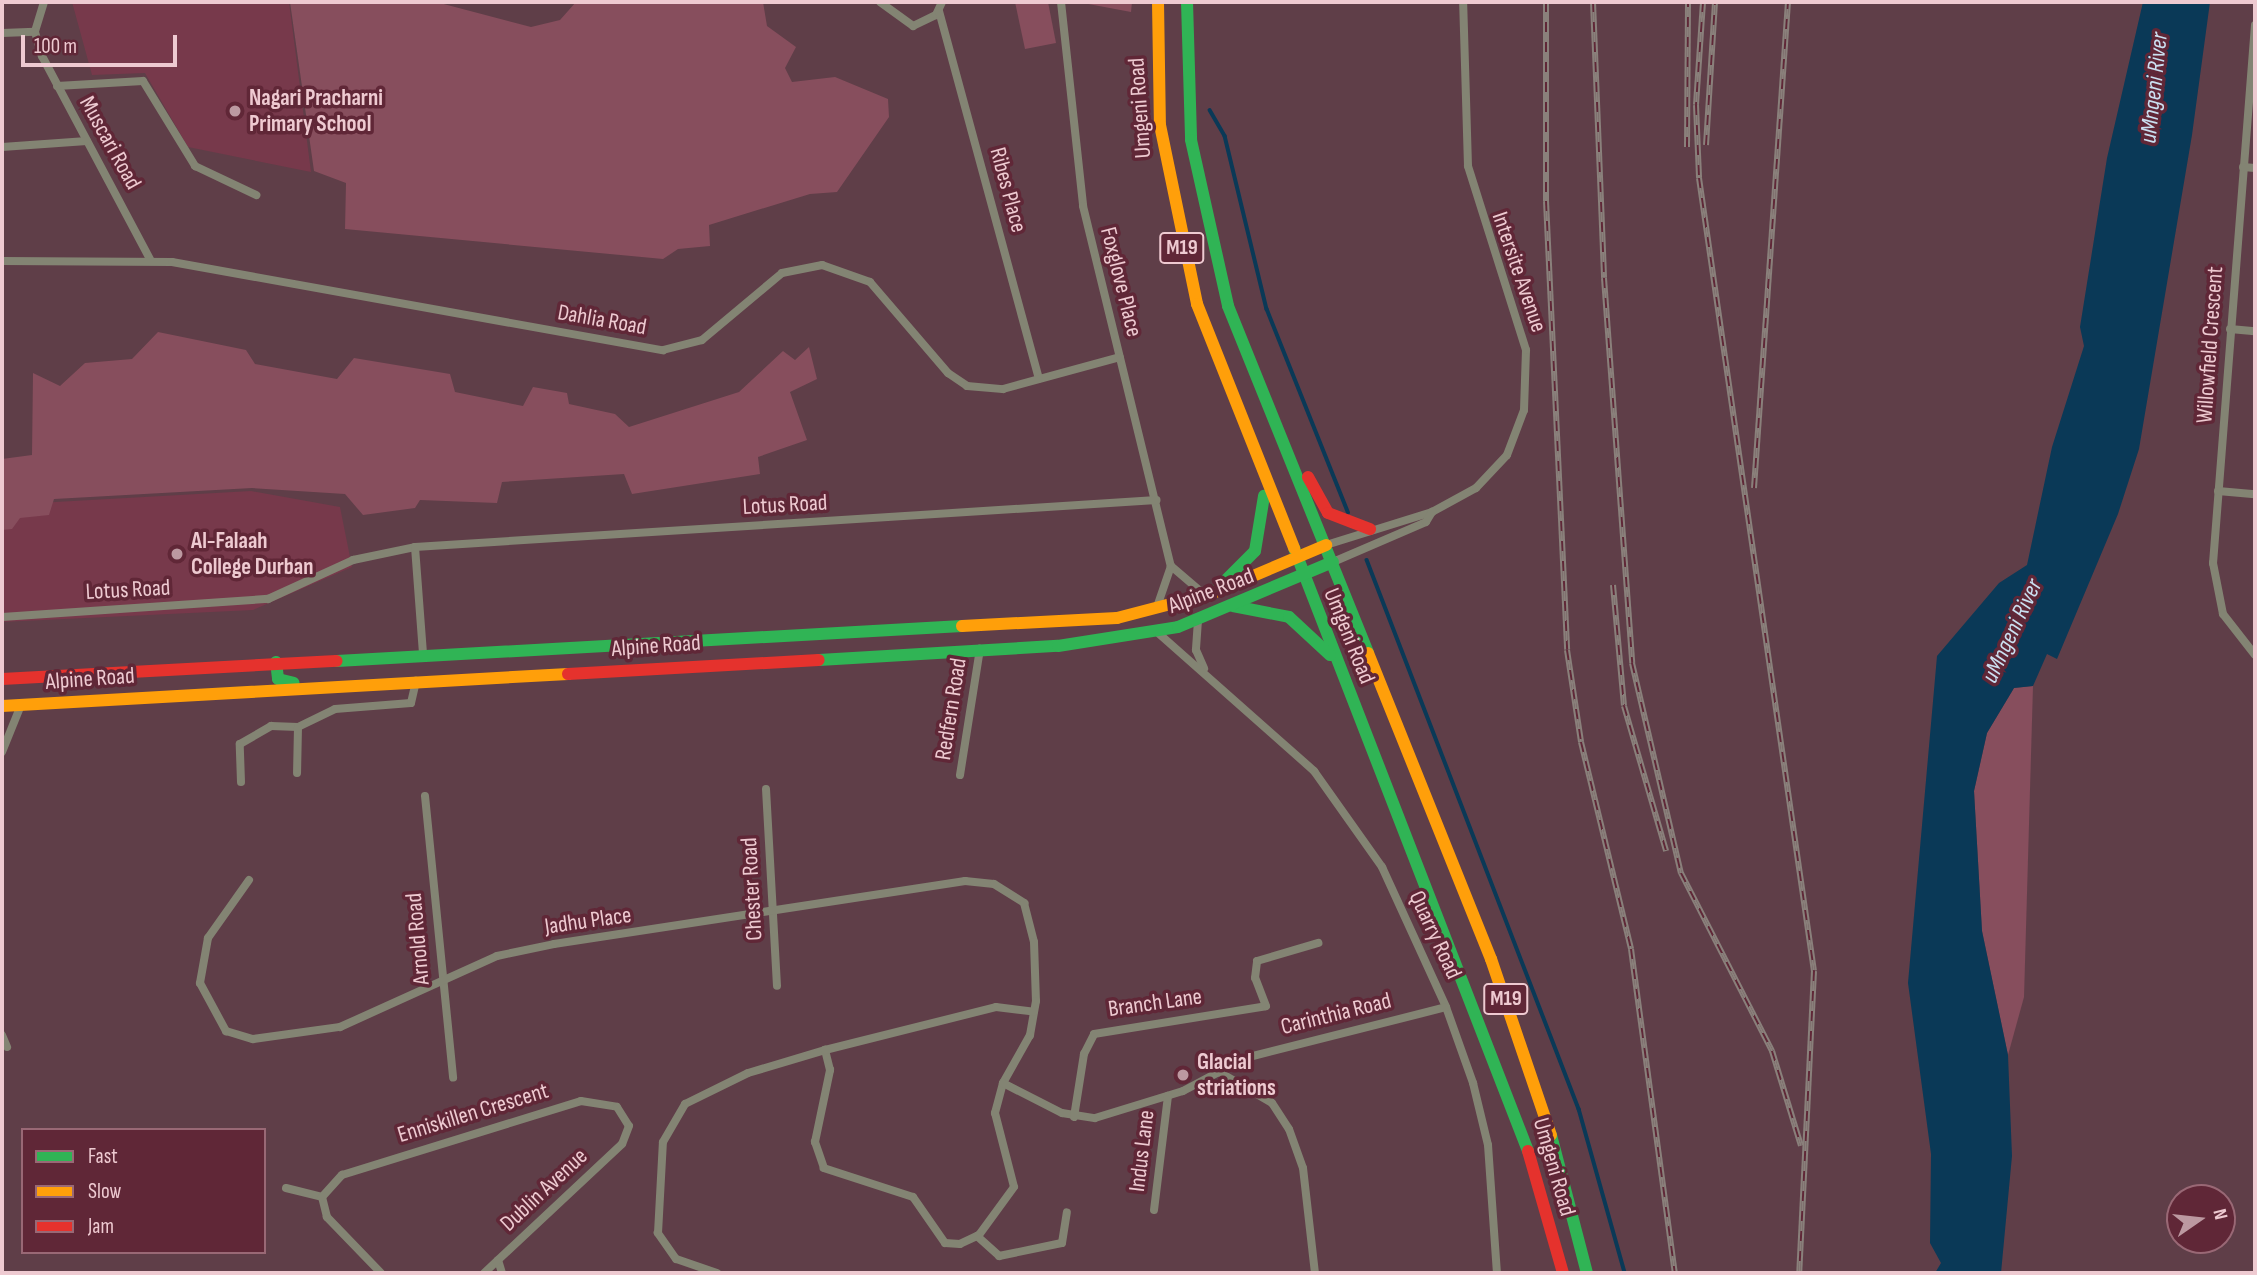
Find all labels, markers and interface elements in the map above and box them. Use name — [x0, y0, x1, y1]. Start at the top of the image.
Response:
scale bar — [24, 21, 180, 65]
water label: uMngeni River — [2134, 31, 2174, 145]
text: 100 m — [34, 34, 77, 59]
street label: Umgeni Road — [1123, 57, 1157, 159]
place label: Nagari Pracharni Primary School — [249, 84, 383, 138]
street label: Muscari Road — [73, 92, 147, 194]
marker: Nagari Pracharni Primary School — [227, 103, 243, 119]
street label: Ribes Place — [983, 145, 1033, 235]
street label: Intersite Avenue — [1486, 208, 1552, 336]
street label: Foxglove Place — [1094, 224, 1148, 340]
road number: M19 — [1159, 230, 1205, 266]
street label: Willowfield Crescent — [2191, 266, 2229, 424]
street label: Dahlia Road — [555, 299, 649, 341]
street label: Lotus Road — [742, 489, 828, 521]
place label: Al-Falaah College Durban — [191, 527, 313, 581]
marker: Al-Falaah College Durban — [169, 546, 185, 562]
street label: Alpine Road — [1164, 562, 1258, 620]
street label: Lotus Road — [85, 574, 171, 606]
water label: uMngeni River — [1975, 574, 2049, 688]
street label: Umgeni Road — [1317, 584, 1381, 688]
street label: Alpine Road — [611, 629, 701, 663]
street label: Redfern Road — [929, 656, 973, 762]
street label: Alpine Road — [45, 662, 135, 696]
street label: Chester Road — [736, 837, 768, 941]
street label: Quarry Road — [1403, 887, 1467, 983]
street label: Arnold Road — [400, 892, 436, 986]
street label: Jadhu Place — [543, 901, 633, 941]
road number: M19 — [1483, 982, 1529, 1016]
street label: Branch Lane — [1106, 983, 1204, 1023]
street label: Carinthia Road — [1278, 987, 1394, 1041]
place label: Glacial striations — [1197, 1048, 1276, 1102]
marker: Glacial striations — [1175, 1067, 1191, 1083]
street label: Enniskillen Crescent — [394, 1077, 552, 1149]
street label: Indus Lane — [1123, 1109, 1161, 1193]
street label: Umgeni Road — [1527, 1115, 1581, 1219]
legend — [21, 1128, 266, 1254]
street label: Dublin Avenue — [495, 1143, 593, 1237]
text: Fast — [88, 1144, 118, 1169]
text: Slow — [88, 1179, 121, 1204]
north arrow — [2166, 1184, 2236, 1254]
text: N — [2208, 1207, 2232, 1222]
text: Jam — [88, 1214, 114, 1239]

